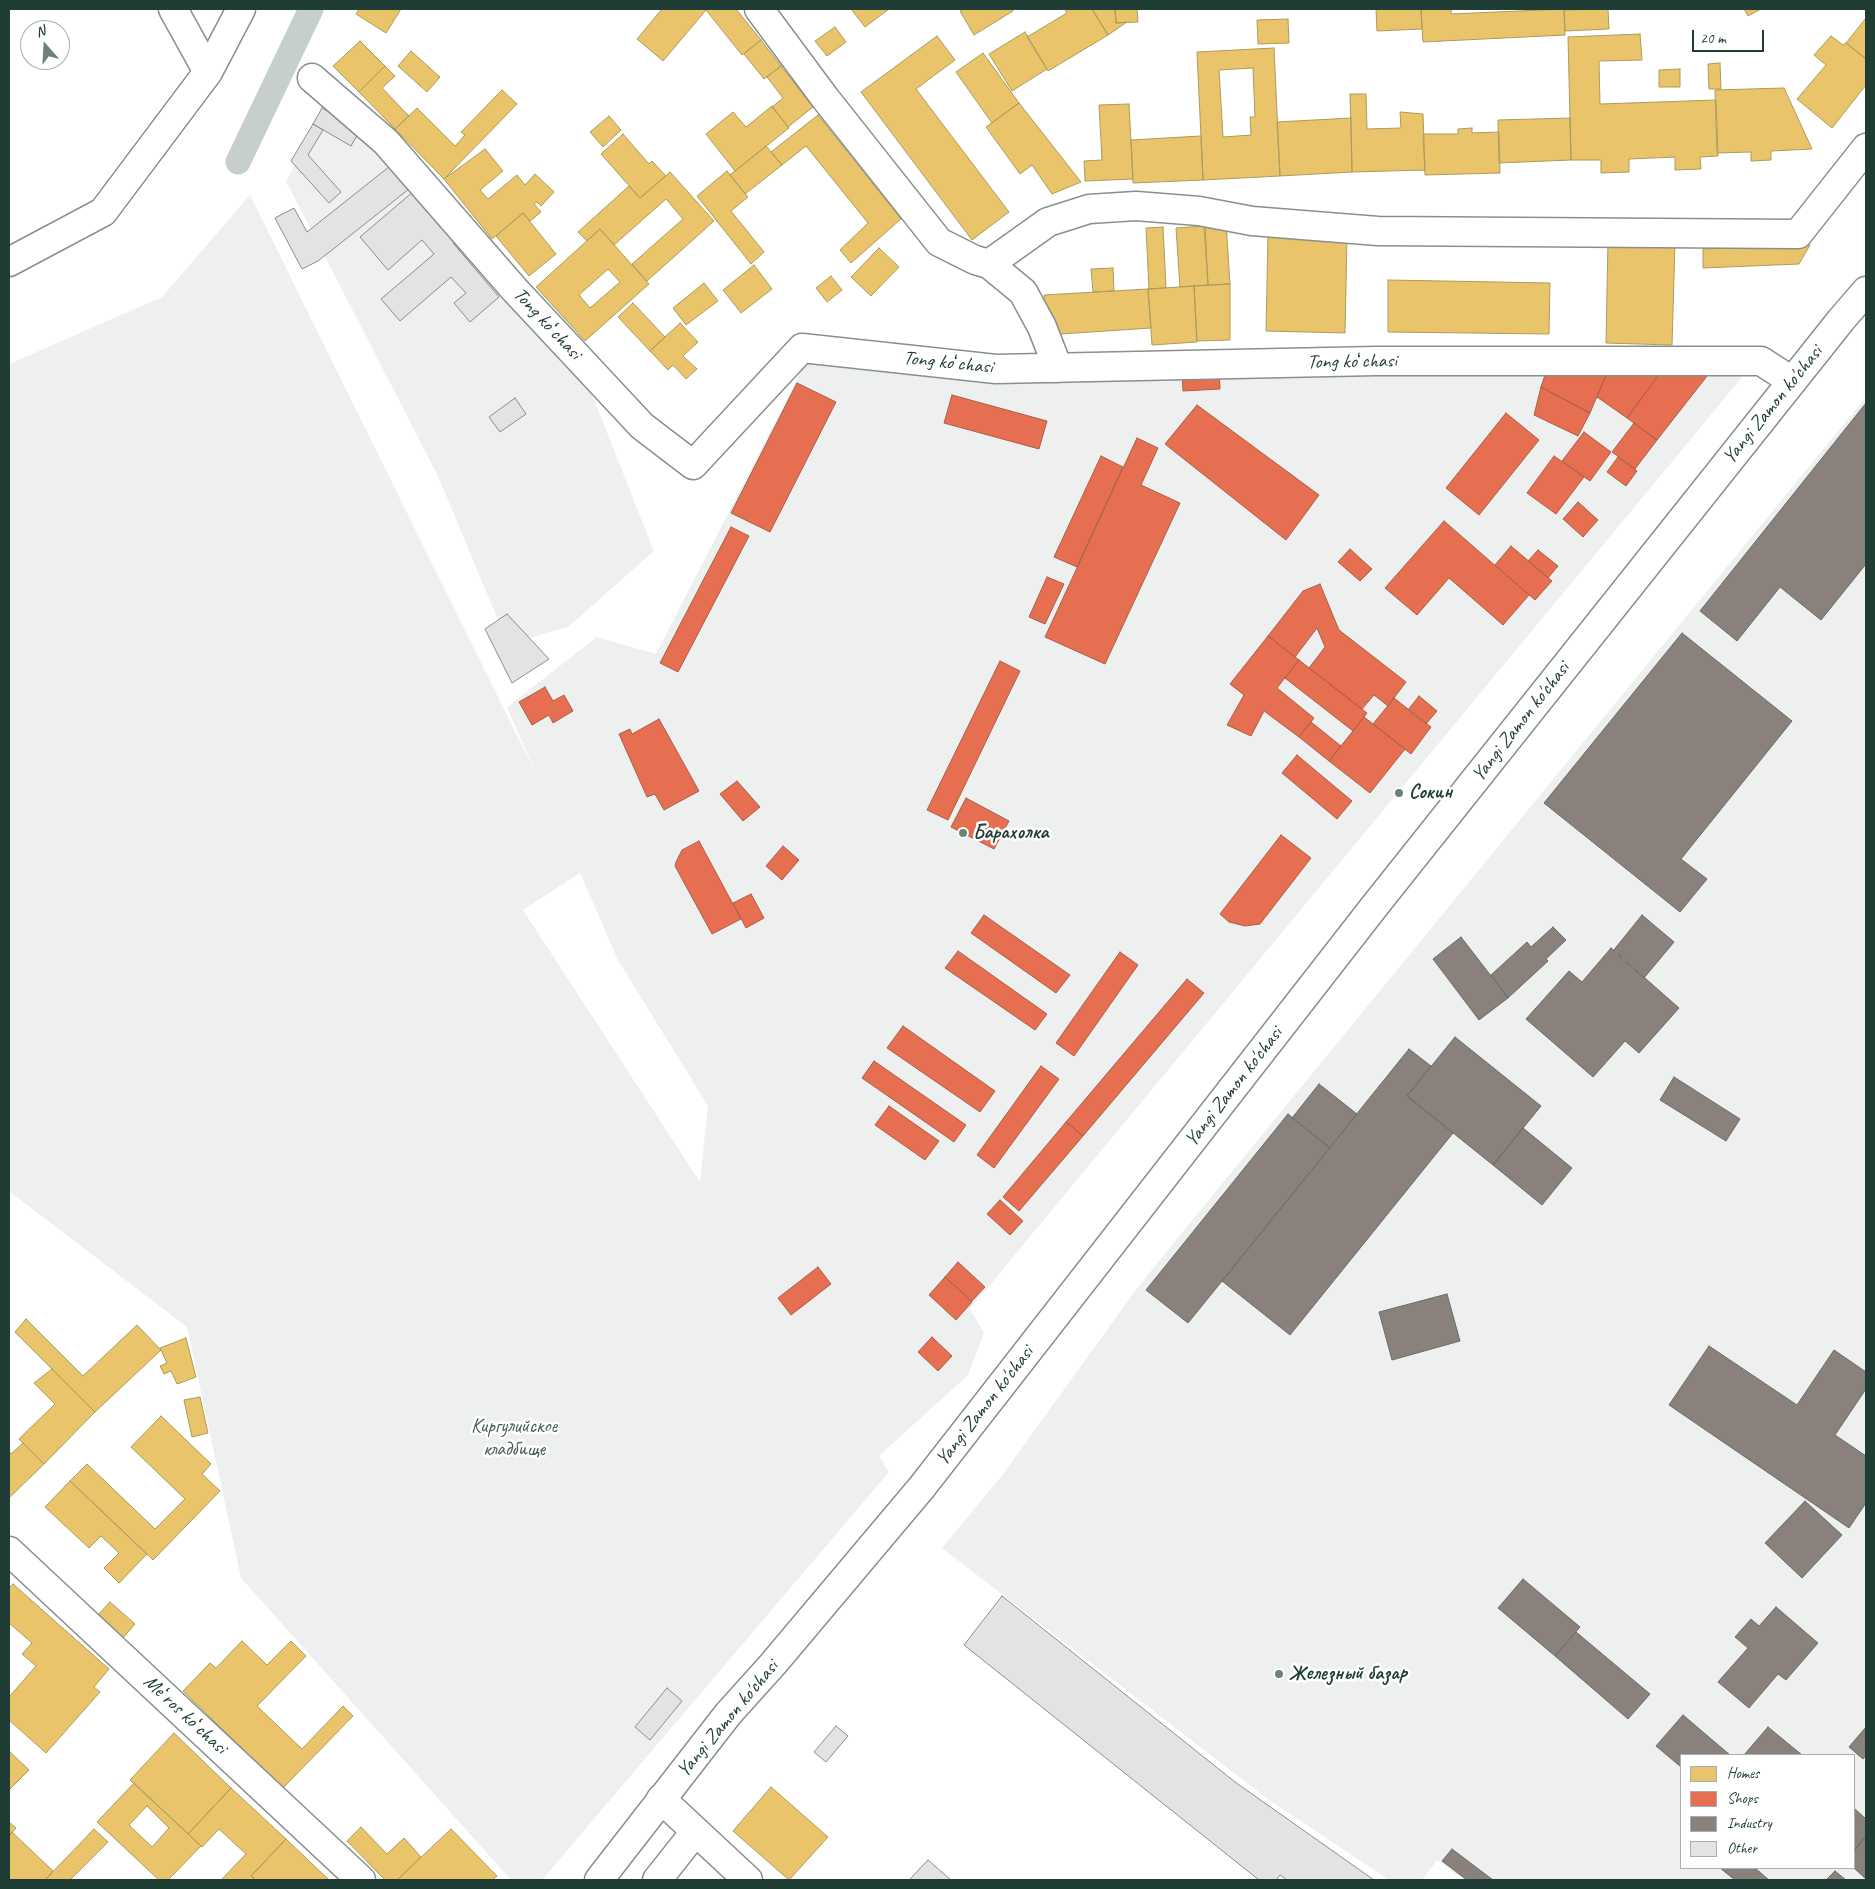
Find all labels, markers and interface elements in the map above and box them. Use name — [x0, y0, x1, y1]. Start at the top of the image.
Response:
north arrow — [20, 20, 70, 70]
scale bar — [1695, 20, 1768, 52]
text: N — [33, 22, 47, 41]
text: 20 m — [1700, 29, 1726, 48]
street label: Tong koʻchasi — [508, 283, 586, 365]
street label: Yangi Zamon ko'chasi — [1718, 341, 1828, 469]
street label: Tong koʻchasi — [902, 346, 994, 380]
street label: Tong koʻchasi — [1307, 349, 1397, 375]
street label: Yangi Zamon ko'chasi — [1467, 657, 1575, 787]
place label: Сокин — [1409, 781, 1452, 805]
marker: Сокин — [1393, 787, 1405, 799]
place label: Барахолка — [973, 821, 1048, 845]
marker: Барахолка — [957, 827, 969, 839]
street label: Yangi Zamon ko'chasi — [1180, 1022, 1288, 1152]
street label: Yangi Zamon ko'chasi — [931, 1341, 1039, 1471]
park label: Киргулийское кладбище — [471, 1415, 557, 1462]
street label: Yangi Zamon ko'chasi — [672, 1656, 784, 1782]
place label: Железный базар — [1289, 1662, 1407, 1686]
marker: Железный базар — [1273, 1668, 1285, 1680]
street label: Meʻros koʻchasi — [138, 1670, 232, 1760]
legend — [1680, 1754, 1855, 1869]
text: Homes — [1727, 1764, 1759, 1783]
text: Shops — [1727, 1789, 1758, 1808]
text: Industry — [1727, 1814, 1772, 1833]
text: Other — [1727, 1839, 1757, 1858]

